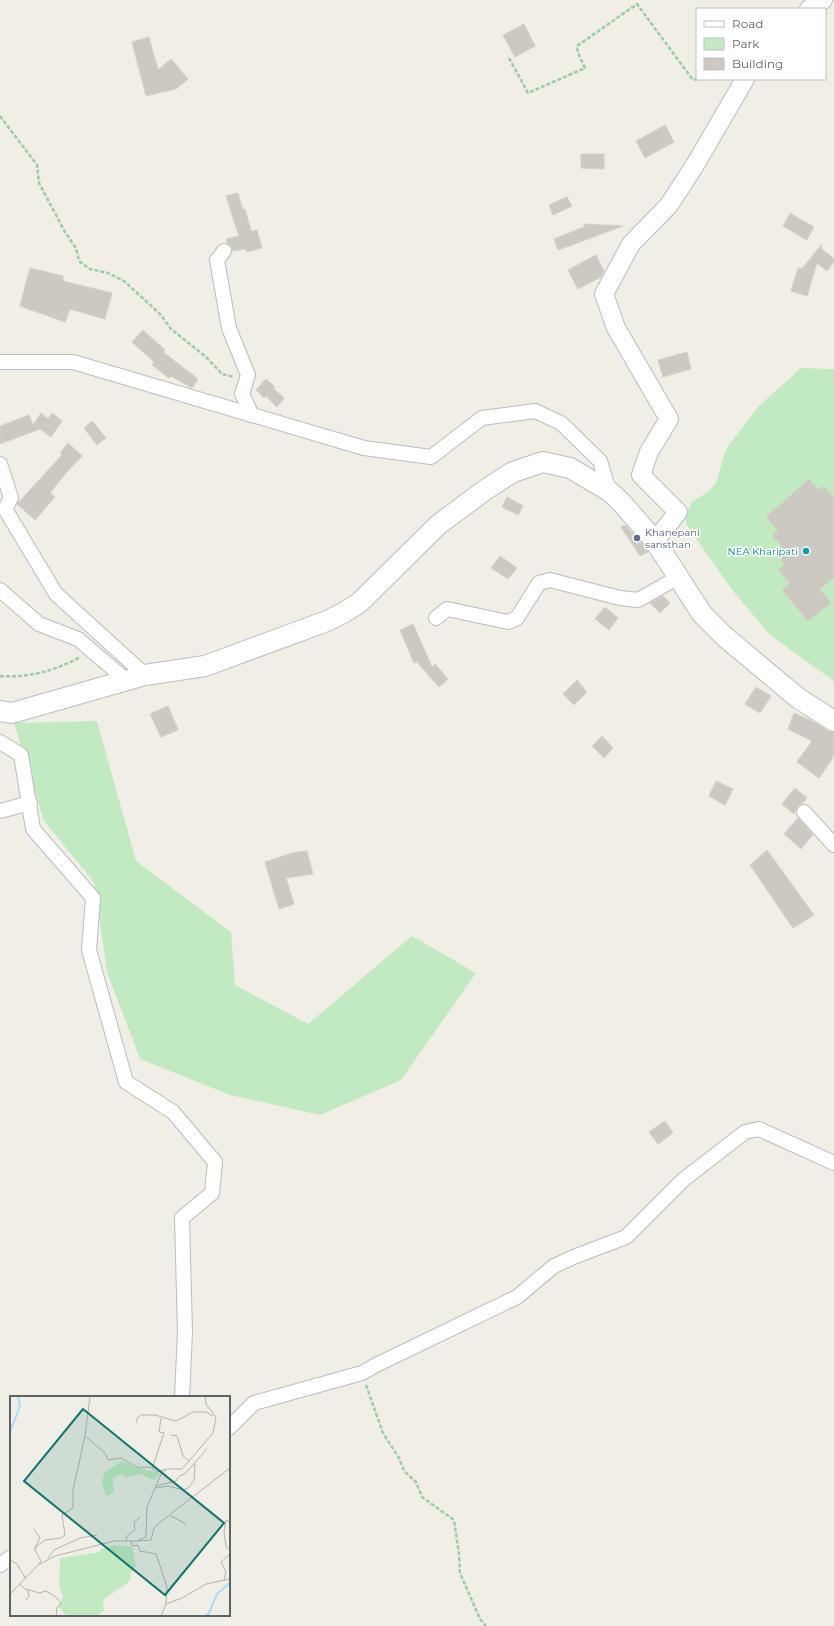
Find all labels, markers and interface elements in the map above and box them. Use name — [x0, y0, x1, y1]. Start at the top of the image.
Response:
legend — [696, 8, 826, 80]
text: Road — [732, 16, 763, 31]
text: Park — [732, 36, 760, 51]
text: Building — [732, 56, 783, 71]
place label: Khanepani sansthan — [645, 526, 700, 551]
marker: Khanepani sansthan — [632, 533, 642, 543]
place label: NEA Kharipati — [728, 545, 798, 558]
marker: NEA Kharipati — [801, 546, 811, 556]
inset map — [10, 1396, 230, 1616]

